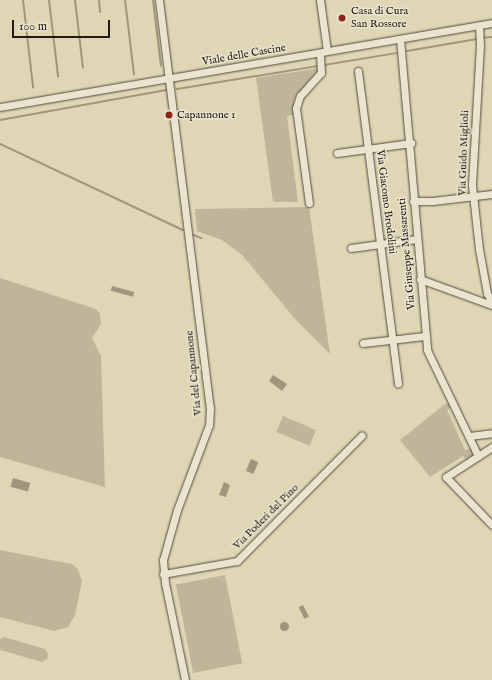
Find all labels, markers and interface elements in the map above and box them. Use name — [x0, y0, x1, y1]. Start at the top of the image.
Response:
place label: Casa di Cura San Rossore — [351, 5, 408, 31]
scale bar — [14, 12, 112, 38]
marker: Casa di Cura San Rossore — [336, 12, 348, 24]
text: 100 m — [19, 19, 47, 34]
street label: Viale delle Cascine — [201, 41, 287, 69]
place label: Capannone 1 — [177, 108, 235, 122]
marker: Capannone 1 — [164, 110, 174, 120]
street label: Via Guido Miglioli — [456, 110, 472, 196]
street label: Via Giacomo Brodolini — [373, 149, 399, 255]
street label: Via Giuseppe Massarenti — [396, 198, 418, 310]
street label: Via del Capannone — [183, 330, 205, 416]
street label: Via Poderi del Pino — [231, 482, 301, 552]

